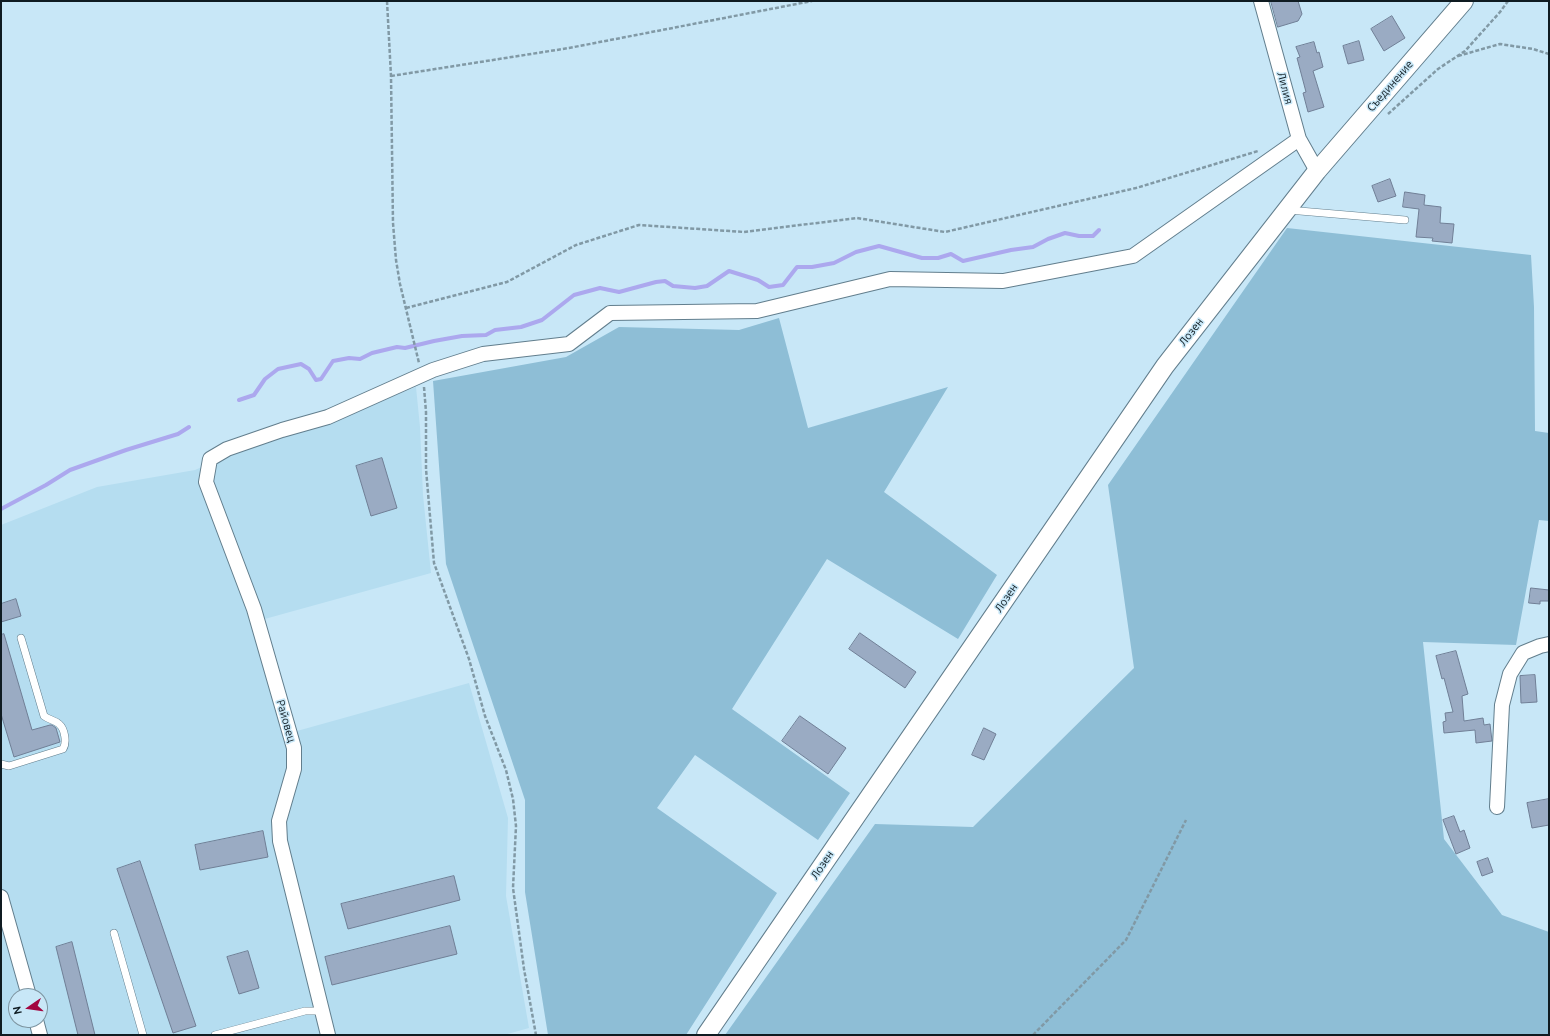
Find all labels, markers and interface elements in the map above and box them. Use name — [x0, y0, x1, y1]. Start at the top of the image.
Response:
street label: Съединение — [1364, 58, 1416, 114]
street label: Лилия — [1274, 70, 1296, 106]
street label: Лозен — [1176, 315, 1206, 349]
street label: Лозен — [992, 581, 1020, 615]
street label: Райовец — [274, 698, 298, 744]
street label: Лозен — [808, 848, 836, 882]
north arrow — [8, 988, 48, 1028]
text: N — [11, 1005, 24, 1016]

